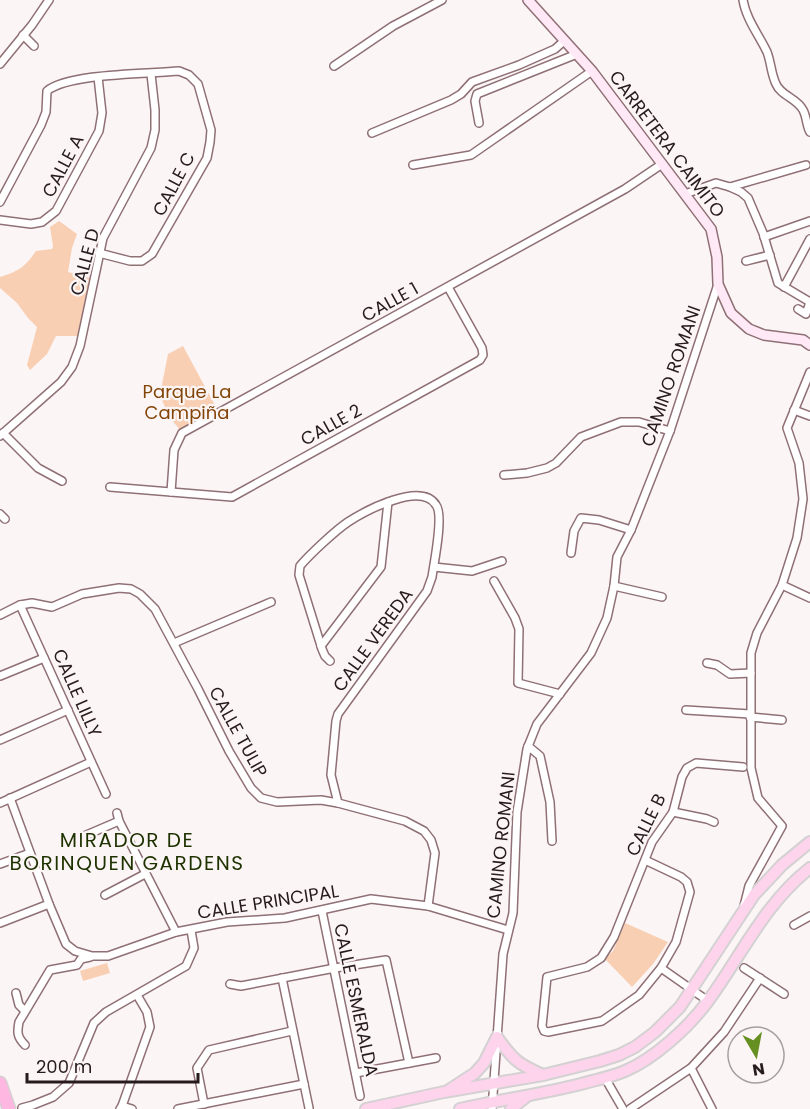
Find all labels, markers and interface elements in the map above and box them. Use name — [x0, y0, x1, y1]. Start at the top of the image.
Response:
street label: CARRETERA CAIMITO — [604, 65, 731, 222]
street label: CALLE A — [36, 130, 90, 202]
street label: CALLE C — [146, 147, 201, 220]
street label: CALLE D — [64, 226, 105, 298]
street label: CALLE 1 — [357, 276, 423, 327]
street label: CAMINO ROMANI — [635, 302, 706, 450]
park label: Parque La Campiña — [143, 379, 231, 425]
street label: CALLE 2 — [296, 398, 366, 451]
street label: CALLE VEREDA — [327, 583, 419, 696]
street label: CALLE LILLY — [47, 645, 108, 741]
street label: CALLE TULIP — [203, 682, 274, 782]
street label: CAMINO ROMANI — [480, 770, 521, 920]
street label: CALLE B — [620, 789, 671, 860]
district label: MIRADOR DE BORINQUEN GARDENS — [10, 826, 244, 877]
street label: CALLE PRINCIPAL — [195, 878, 341, 925]
street label: CALLE ESMERALDA — [328, 921, 385, 1079]
north arrow — [726, 1025, 786, 1085]
scale bar — [27, 1046, 198, 1084]
text: 200 m — [36, 1054, 92, 1079]
text: N — [751, 1057, 766, 1082]

